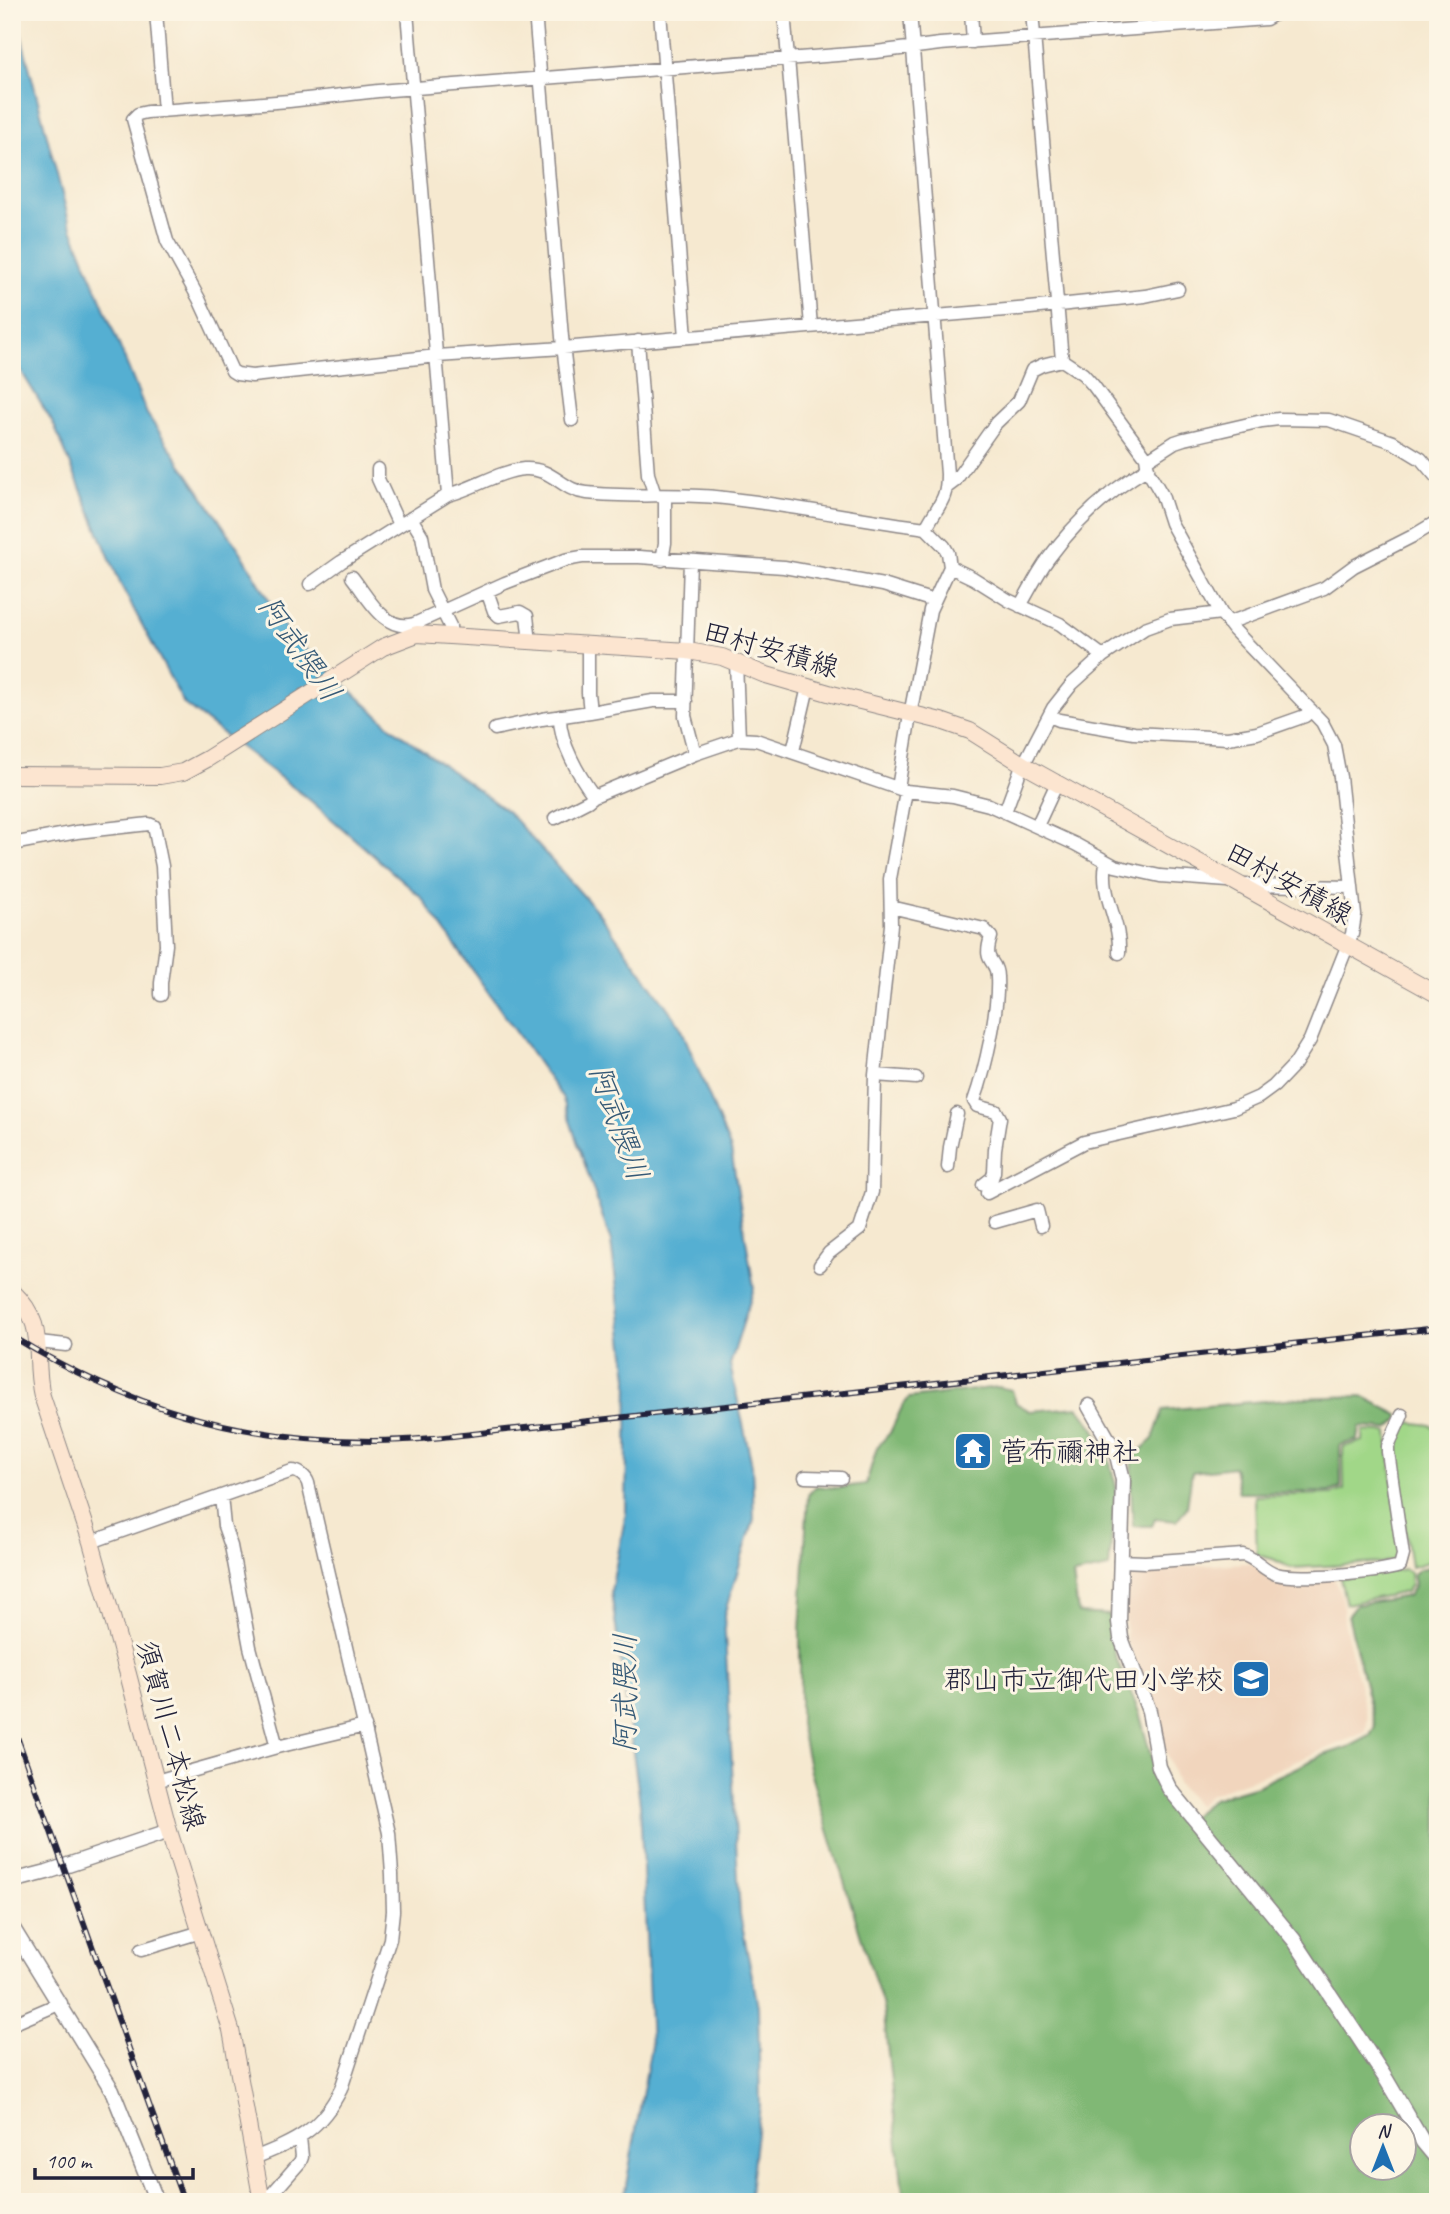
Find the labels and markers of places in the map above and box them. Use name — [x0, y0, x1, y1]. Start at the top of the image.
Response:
temple icon: 菅布禰神社 — [952, 1430, 994, 1472]
place label: 菅布禰神社 — [1000, 1434, 1140, 1469]
school or university icon: 郡山市立御代田小学校 — [1230, 1658, 1272, 1700]
place label: 郡山市立御代田小学校 — [944, 1662, 1224, 1697]

